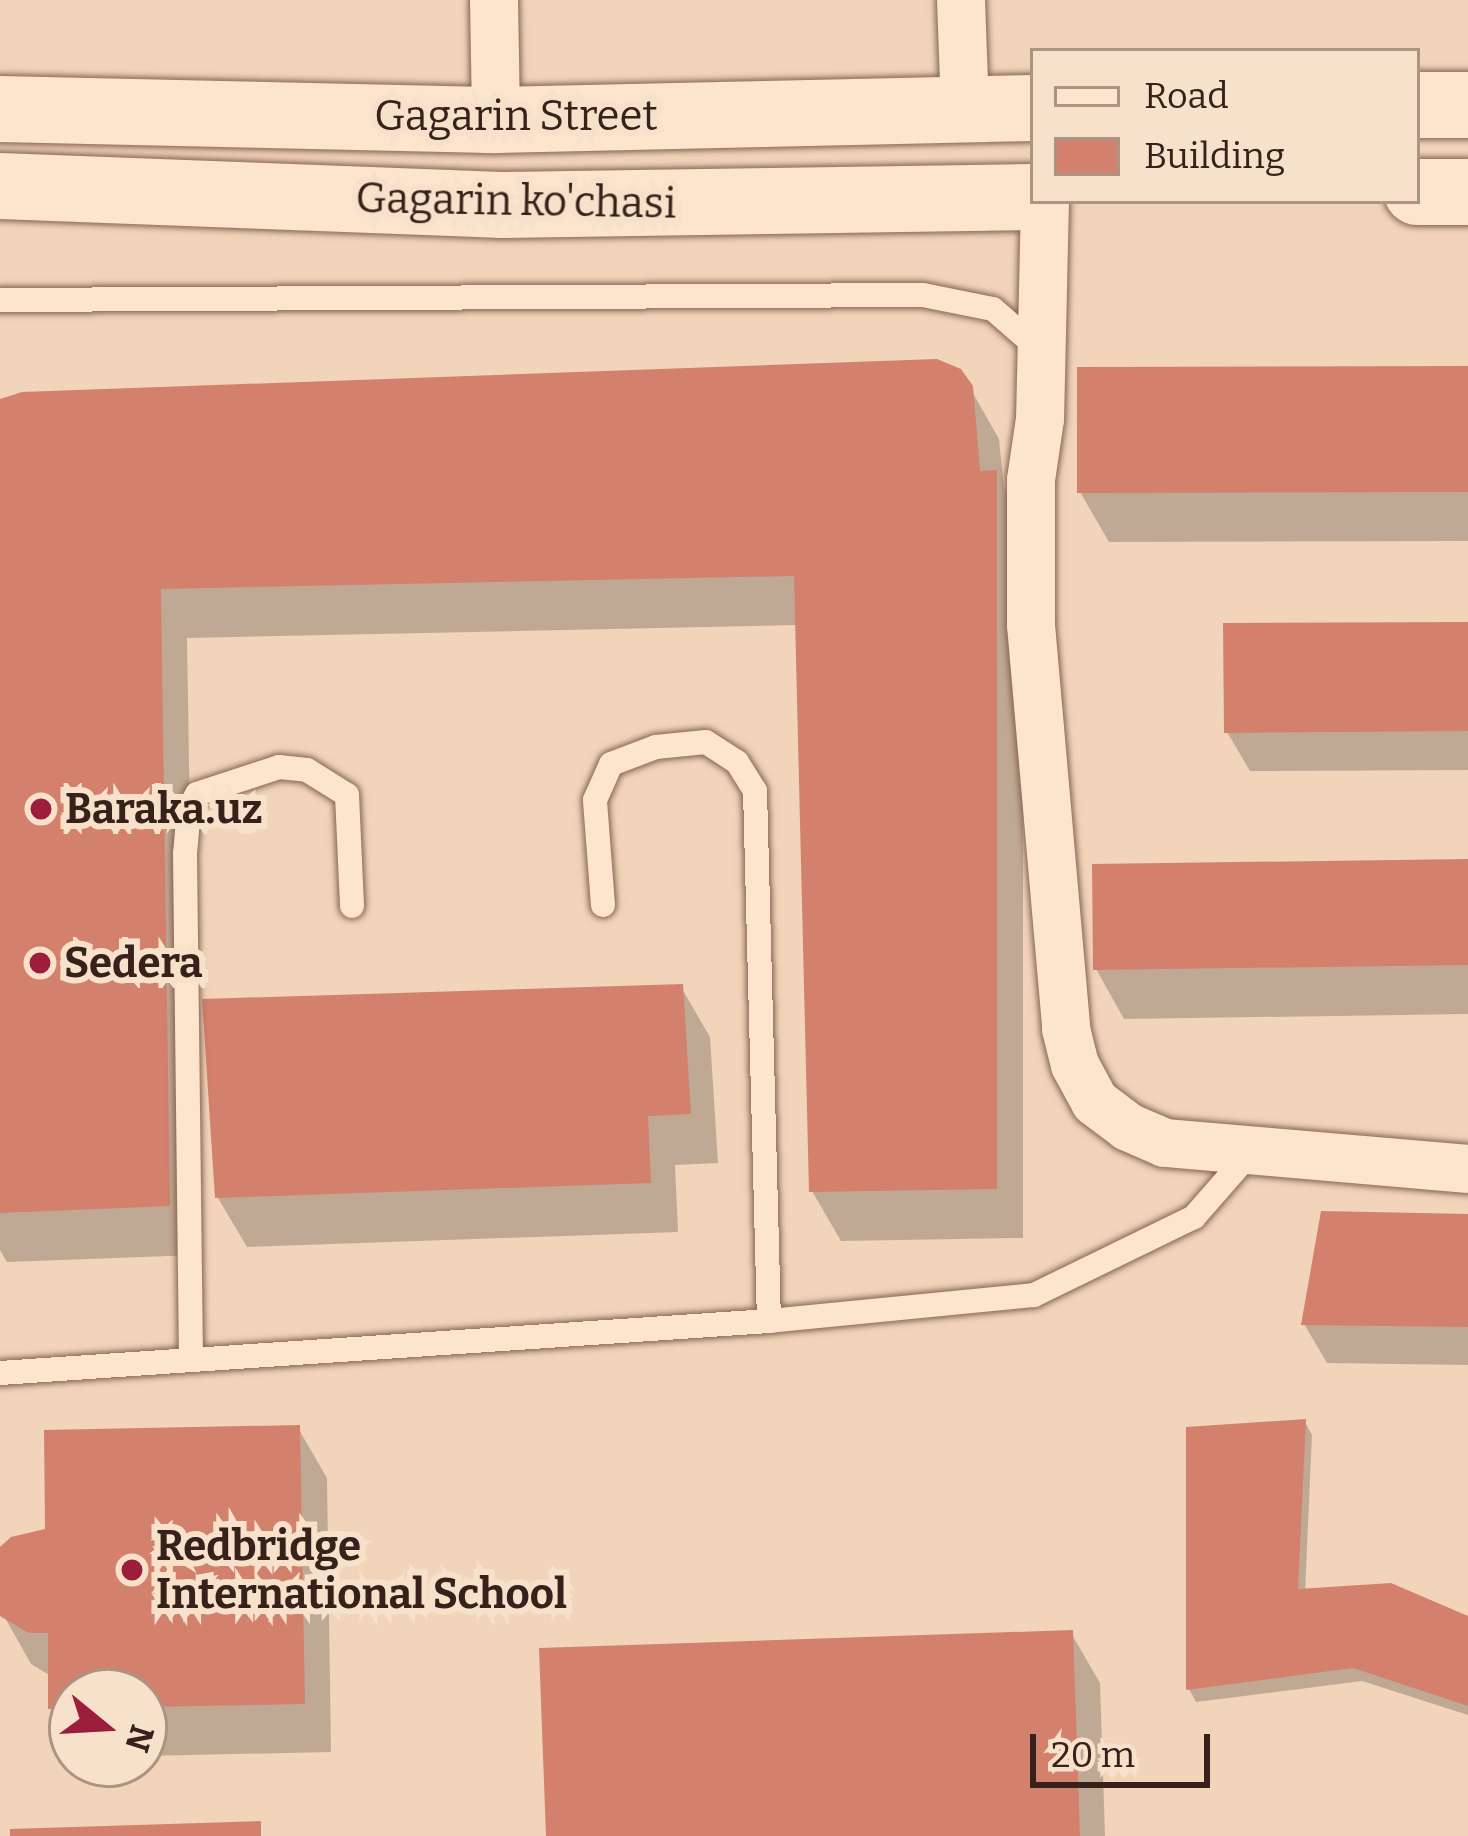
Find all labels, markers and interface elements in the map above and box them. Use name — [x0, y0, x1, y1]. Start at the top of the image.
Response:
legend — [1030, 48, 1420, 204]
text: Road — [1144, 74, 1229, 118]
street label: Gagarin Street — [374, 91, 658, 141]
text: Building — [1144, 134, 1285, 178]
street label: Gagarin ko'chasi — [355, 173, 677, 229]
place label: Baraka.uz — [65, 784, 263, 834]
marker: Baraka.uz — [28, 796, 54, 822]
place label: Sedera — [64, 938, 203, 988]
marker: Sedera — [27, 950, 53, 976]
place label: Redbridge International School — [156, 1521, 567, 1620]
marker: Redbridge International School — [119, 1557, 145, 1583]
north arrow — [48, 1668, 168, 1788]
scale bar — [1036, 1710, 1216, 1784]
text: N — [116, 1720, 162, 1756]
text: 20 m — [1051, 1733, 1135, 1777]

